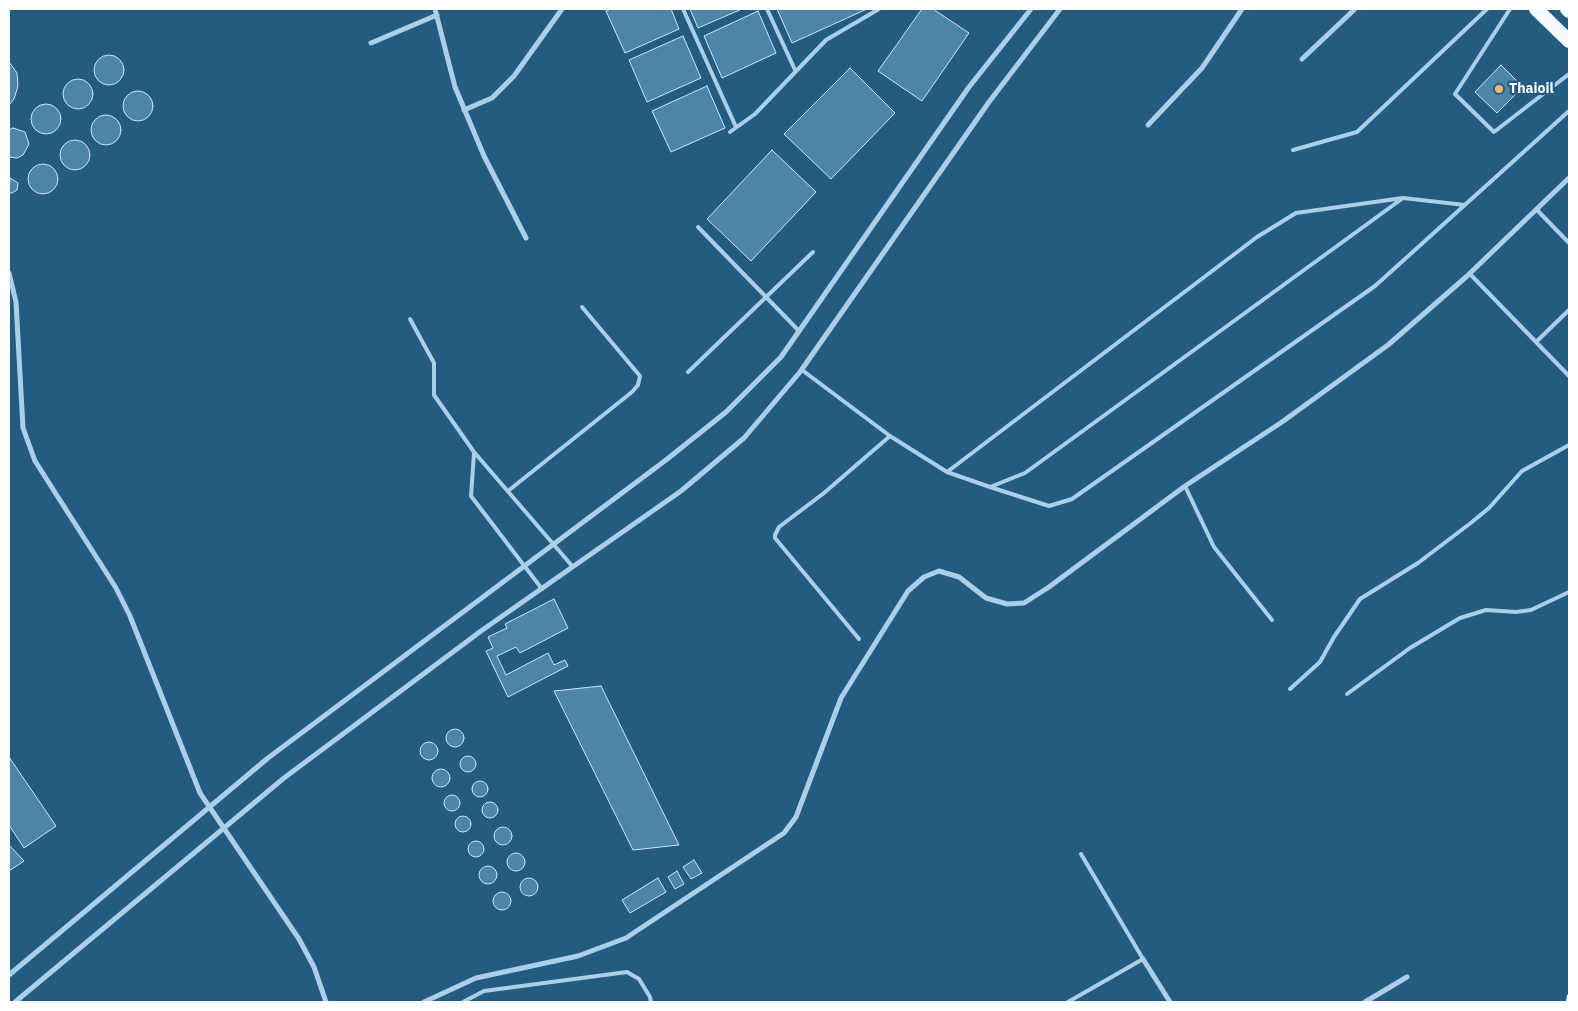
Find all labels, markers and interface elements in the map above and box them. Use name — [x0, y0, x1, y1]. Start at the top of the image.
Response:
place label: Thaioil — [1509, 81, 1554, 97]
marker: Thaioil — [1493, 83, 1505, 95]

